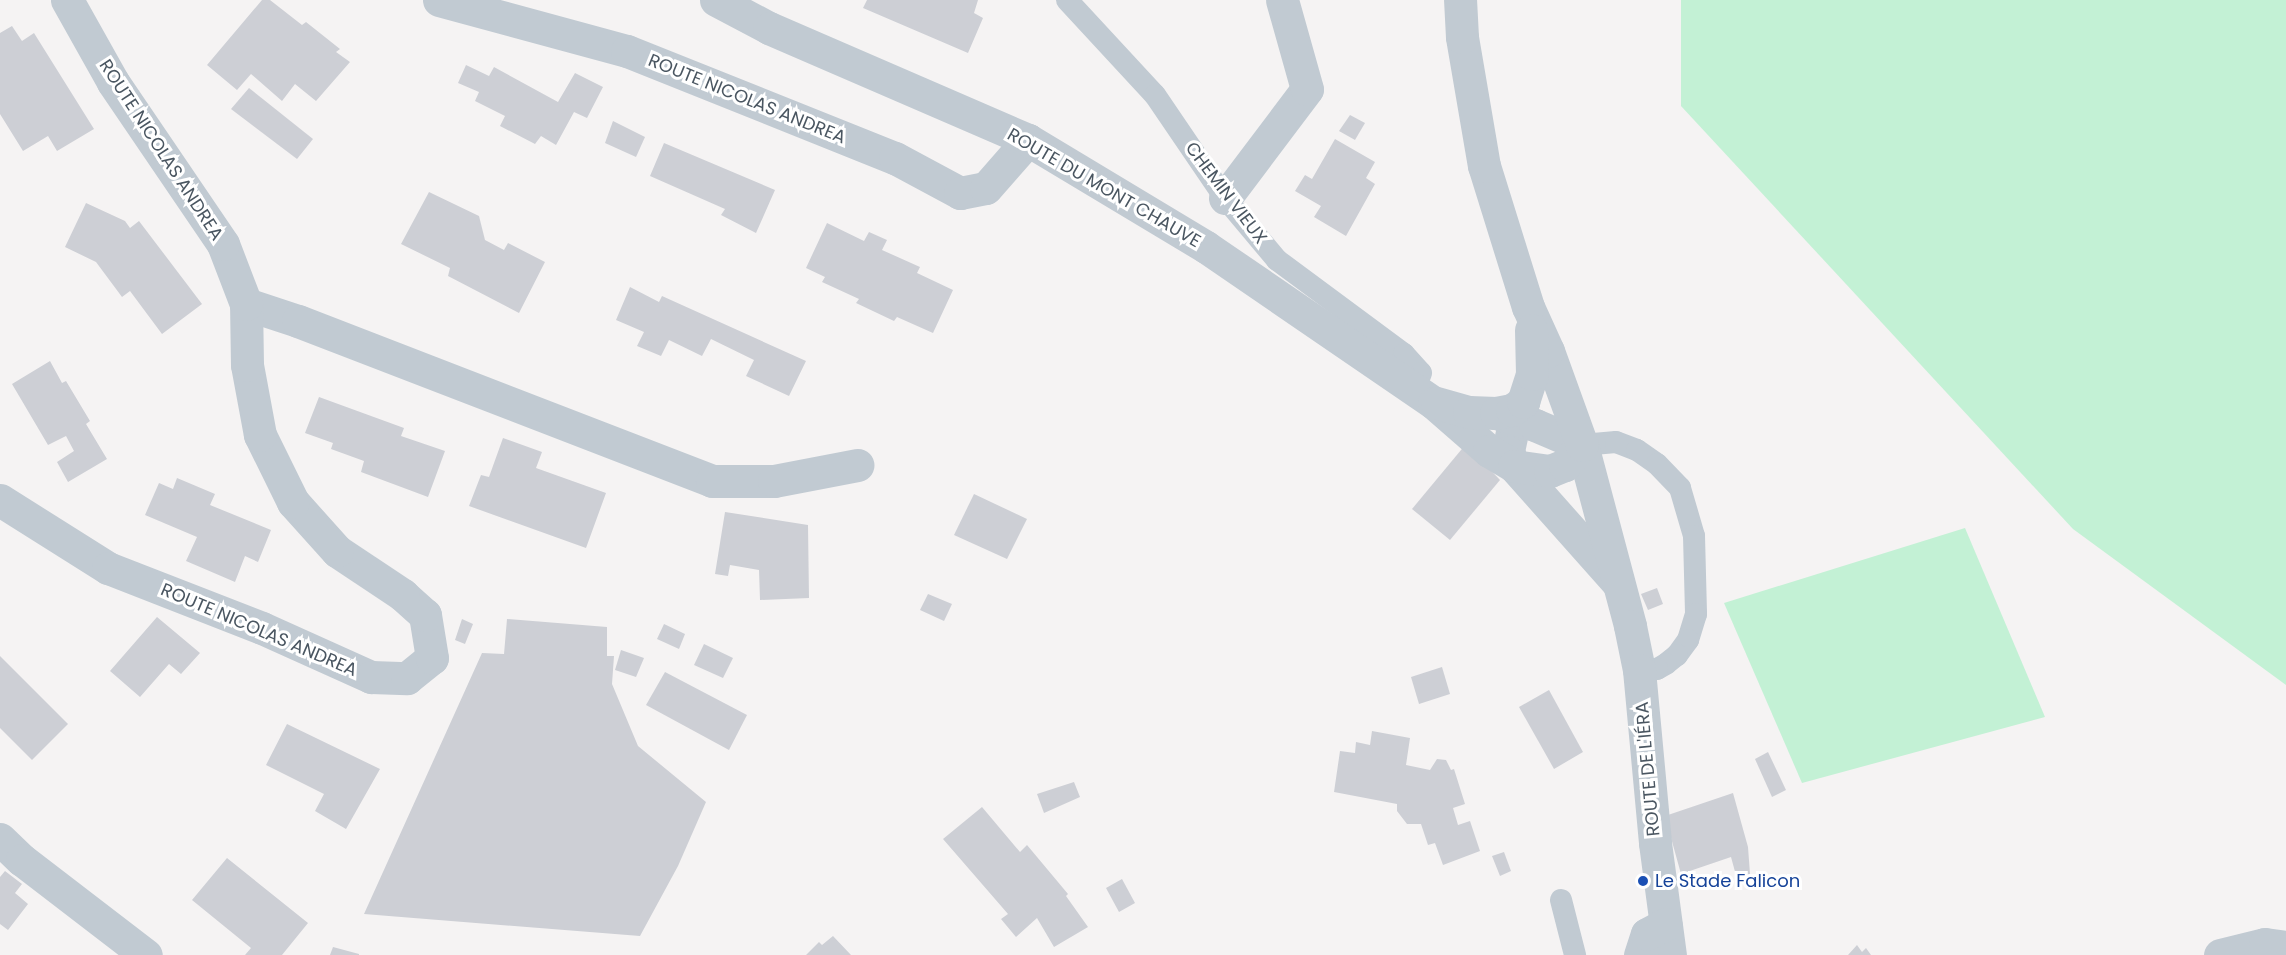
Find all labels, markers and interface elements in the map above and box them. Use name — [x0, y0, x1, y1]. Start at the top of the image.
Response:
street label: ROUTE NICOLAS ANDREA — [645, 49, 849, 149]
street label: ROUTE NICOLAS ANDREA — [94, 56, 228, 244]
street label: ROUTE DU MONT CHAUVE — [1004, 124, 1204, 252]
street label: CHEMIN VIEUX — [1181, 138, 1271, 248]
street label: ROUTE NICOLAS ANDREA — [158, 579, 360, 681]
street label: ROUTE DE L'IÉRA — [1631, 701, 1665, 837]
place label: Le Stade Falicon — [1655, 870, 1800, 892]
marker: Le Stade Falicon — [1636, 874, 1650, 888]

